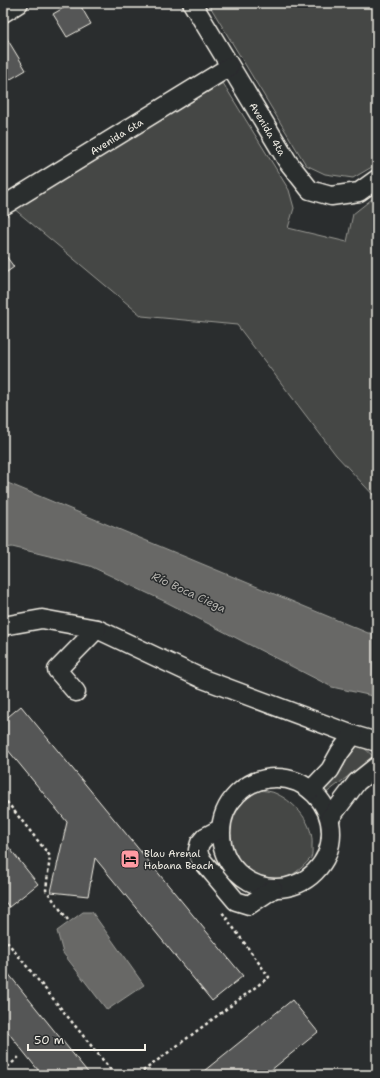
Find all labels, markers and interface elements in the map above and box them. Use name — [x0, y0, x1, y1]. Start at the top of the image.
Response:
street label: Avenida 4ta — [246, 100, 289, 159]
street label: Avenida 6ta — [88, 115, 146, 158]
water label: Río Boca Ciega — [149, 569, 228, 616]
place label: Blau Arenal Habana Beach — [144, 847, 214, 872]
hotel icon: Blau Arenal Habana Beach — [119, 848, 141, 870]
scale bar — [28, 1026, 145, 1052]
text: 50 m — [34, 1032, 64, 1048]

